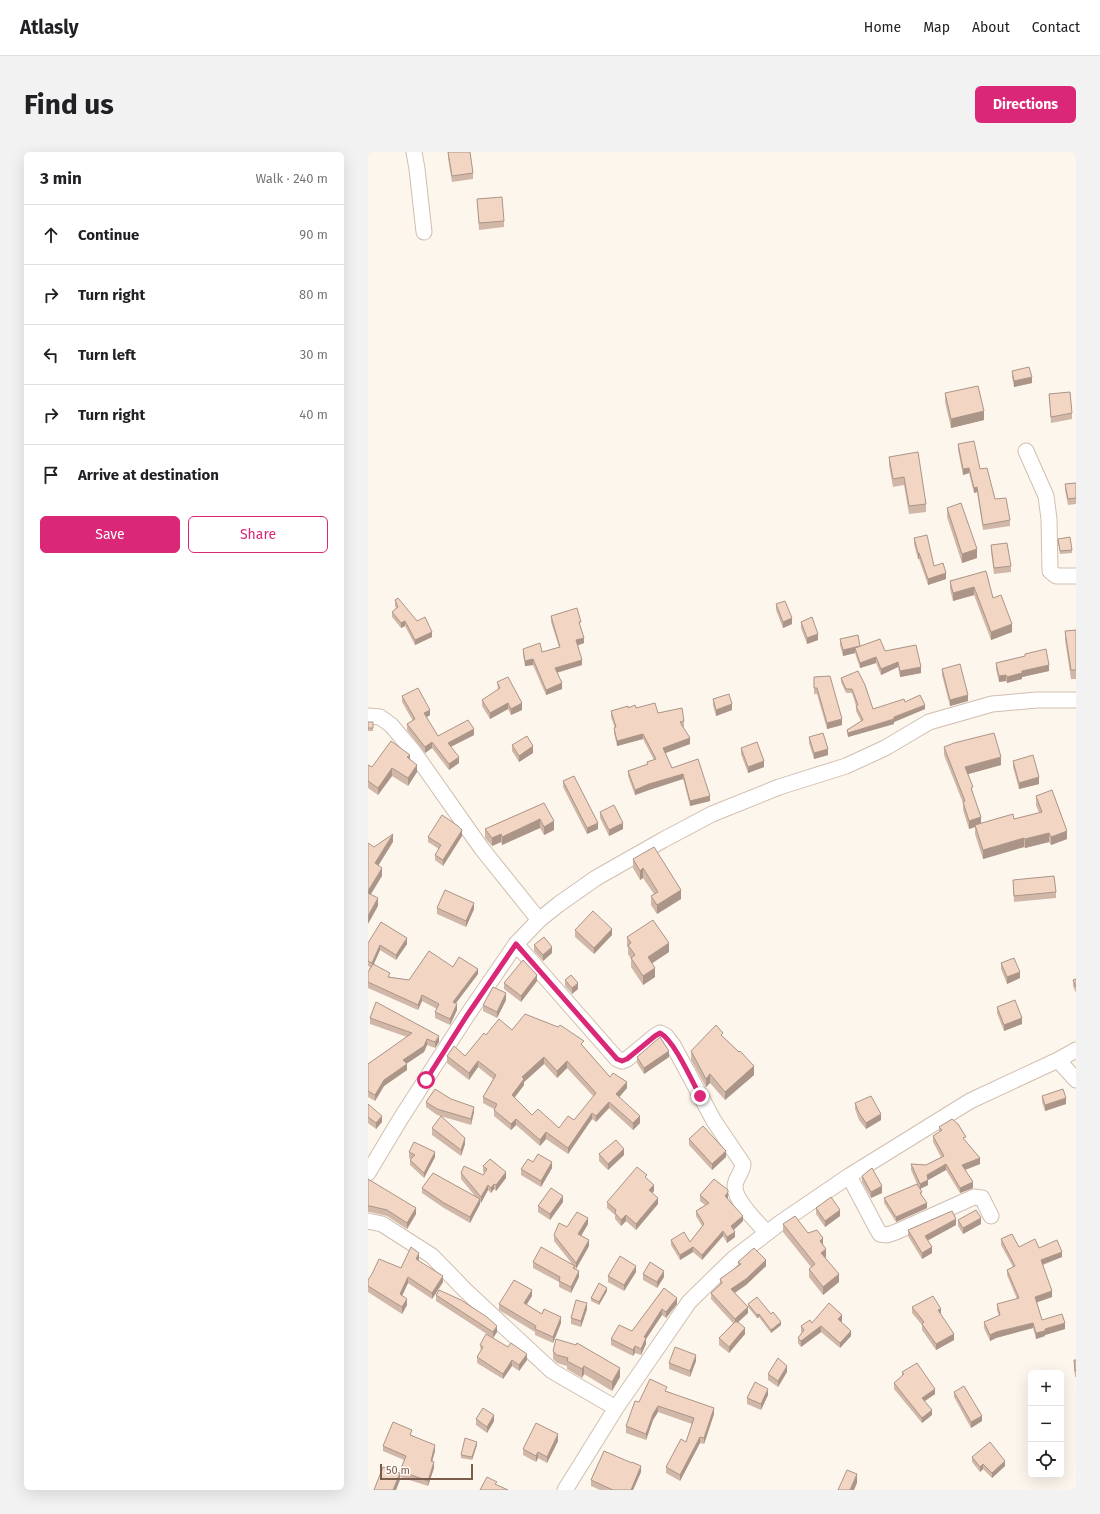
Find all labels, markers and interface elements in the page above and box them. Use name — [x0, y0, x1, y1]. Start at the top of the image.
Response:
text: Atlasly — [20, 16, 79, 39]
text: Home — [864, 19, 901, 36]
text: Map — [923, 19, 950, 36]
text: About — [972, 19, 1010, 36]
text: Contact — [1032, 19, 1080, 36]
button: Directions — [975, 86, 1076, 123]
text: Find us — [24, 88, 114, 121]
text: 3 min — [40, 168, 82, 189]
text: Walk · 240 m — [255, 171, 328, 186]
icon: ahead — [40, 224, 62, 246]
text: Continue — [78, 226, 139, 244]
text: 90 m — [299, 227, 328, 242]
icon: right — [40, 284, 62, 306]
text: Turn right — [78, 286, 145, 304]
text: 80 m — [299, 287, 328, 302]
icon: left — [40, 344, 62, 366]
text: Turn left — [78, 346, 136, 364]
text: 30 m — [300, 347, 328, 362]
icon: right — [40, 404, 62, 426]
text: Turn right — [78, 406, 145, 424]
text: 40 m — [299, 407, 328, 422]
icon: arrive — [40, 464, 62, 486]
text: Arrive at destination — [78, 466, 219, 484]
button: Save — [40, 516, 180, 553]
button: Share — [188, 516, 328, 553]
route start — [417, 1071, 435, 1089]
route end — [691, 1087, 709, 1105]
map controls — [1028, 1370, 1064, 1478]
button: + — [1028, 1370, 1064, 1406]
button: − — [1028, 1406, 1064, 1442]
button: locate — [1028, 1442, 1064, 1478]
scale bar — [380, 1462, 473, 1481]
text: 50 m — [386, 1464, 410, 1477]

